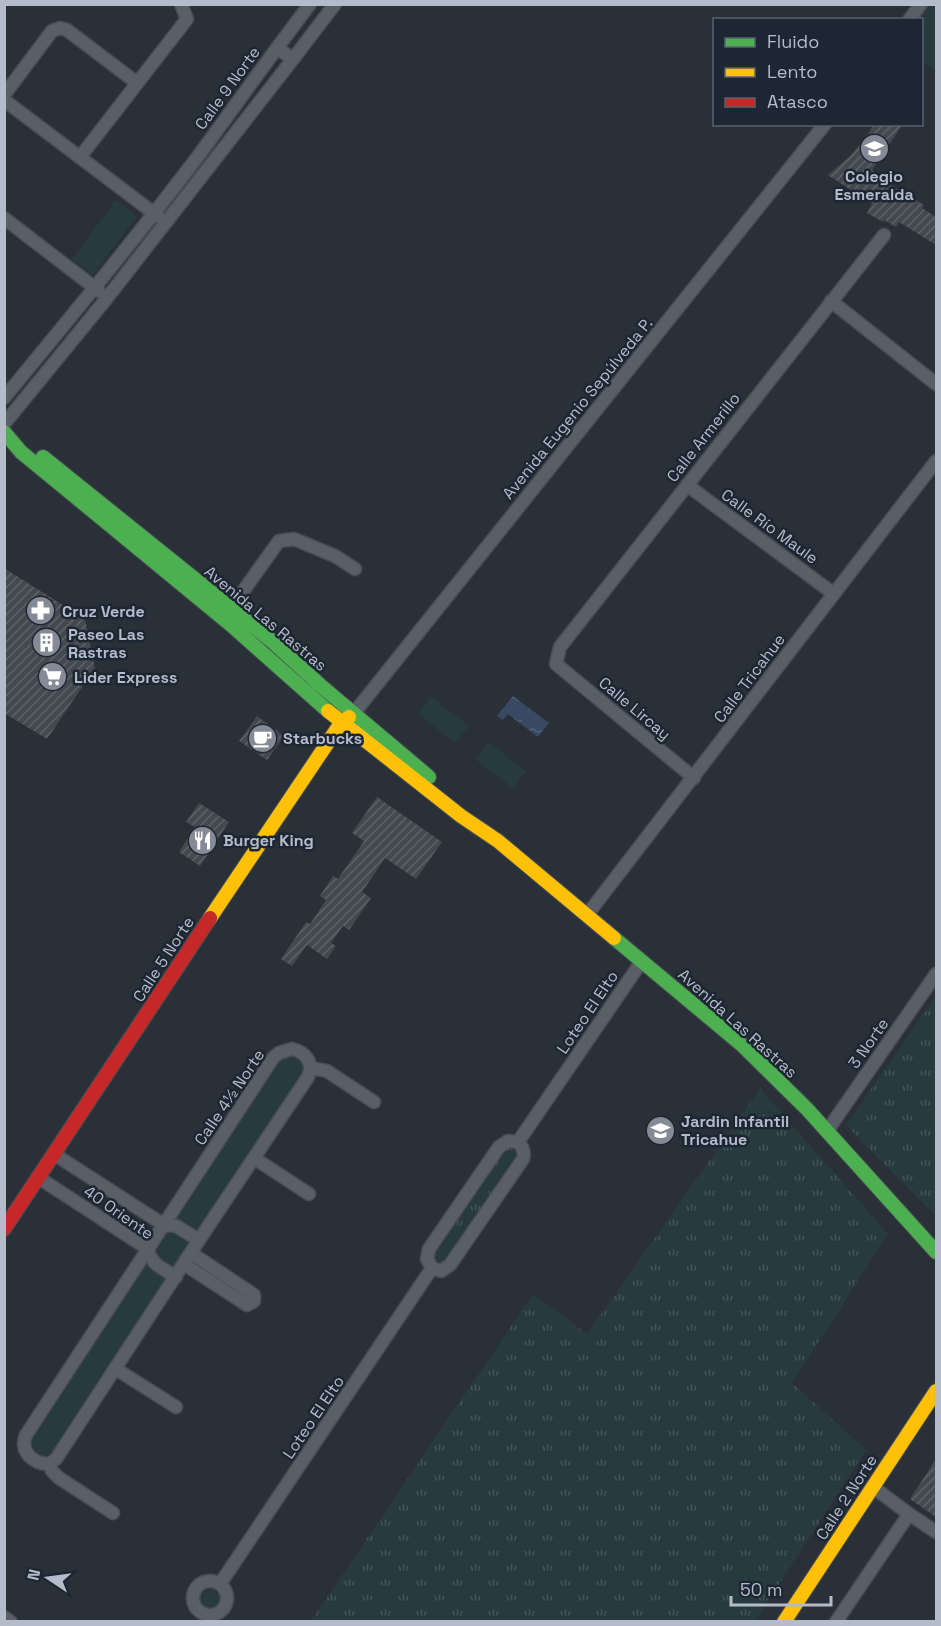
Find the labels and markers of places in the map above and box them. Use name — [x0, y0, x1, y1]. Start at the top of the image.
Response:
school or university icon: Colegio Esmeralda — [858, 132, 890, 164]
place label: Colegio Esmeralda — [834, 166, 914, 205]
pharmacy icon: Cruz Verde — [25, 595, 57, 627]
place label: Cruz Verde — [62, 601, 145, 622]
place label: Paseo Las Rastras — [68, 624, 144, 663]
building icon: Paseo Las Rastras — [31, 627, 63, 659]
supermarket icon: Lider Express — [37, 661, 69, 693]
place label: Lider Express — [74, 667, 177, 688]
cafe icon: Starbucks — [246, 722, 278, 754]
place label: Starbucks — [283, 728, 362, 749]
restaurant icon: Burger King — [186, 824, 218, 856]
place label: Burger King — [223, 830, 314, 851]
place label: Jardin Infantil Tricahue — [681, 1111, 789, 1150]
school or university icon: Jardin Infantil Tricahue — [644, 1114, 676, 1146]

